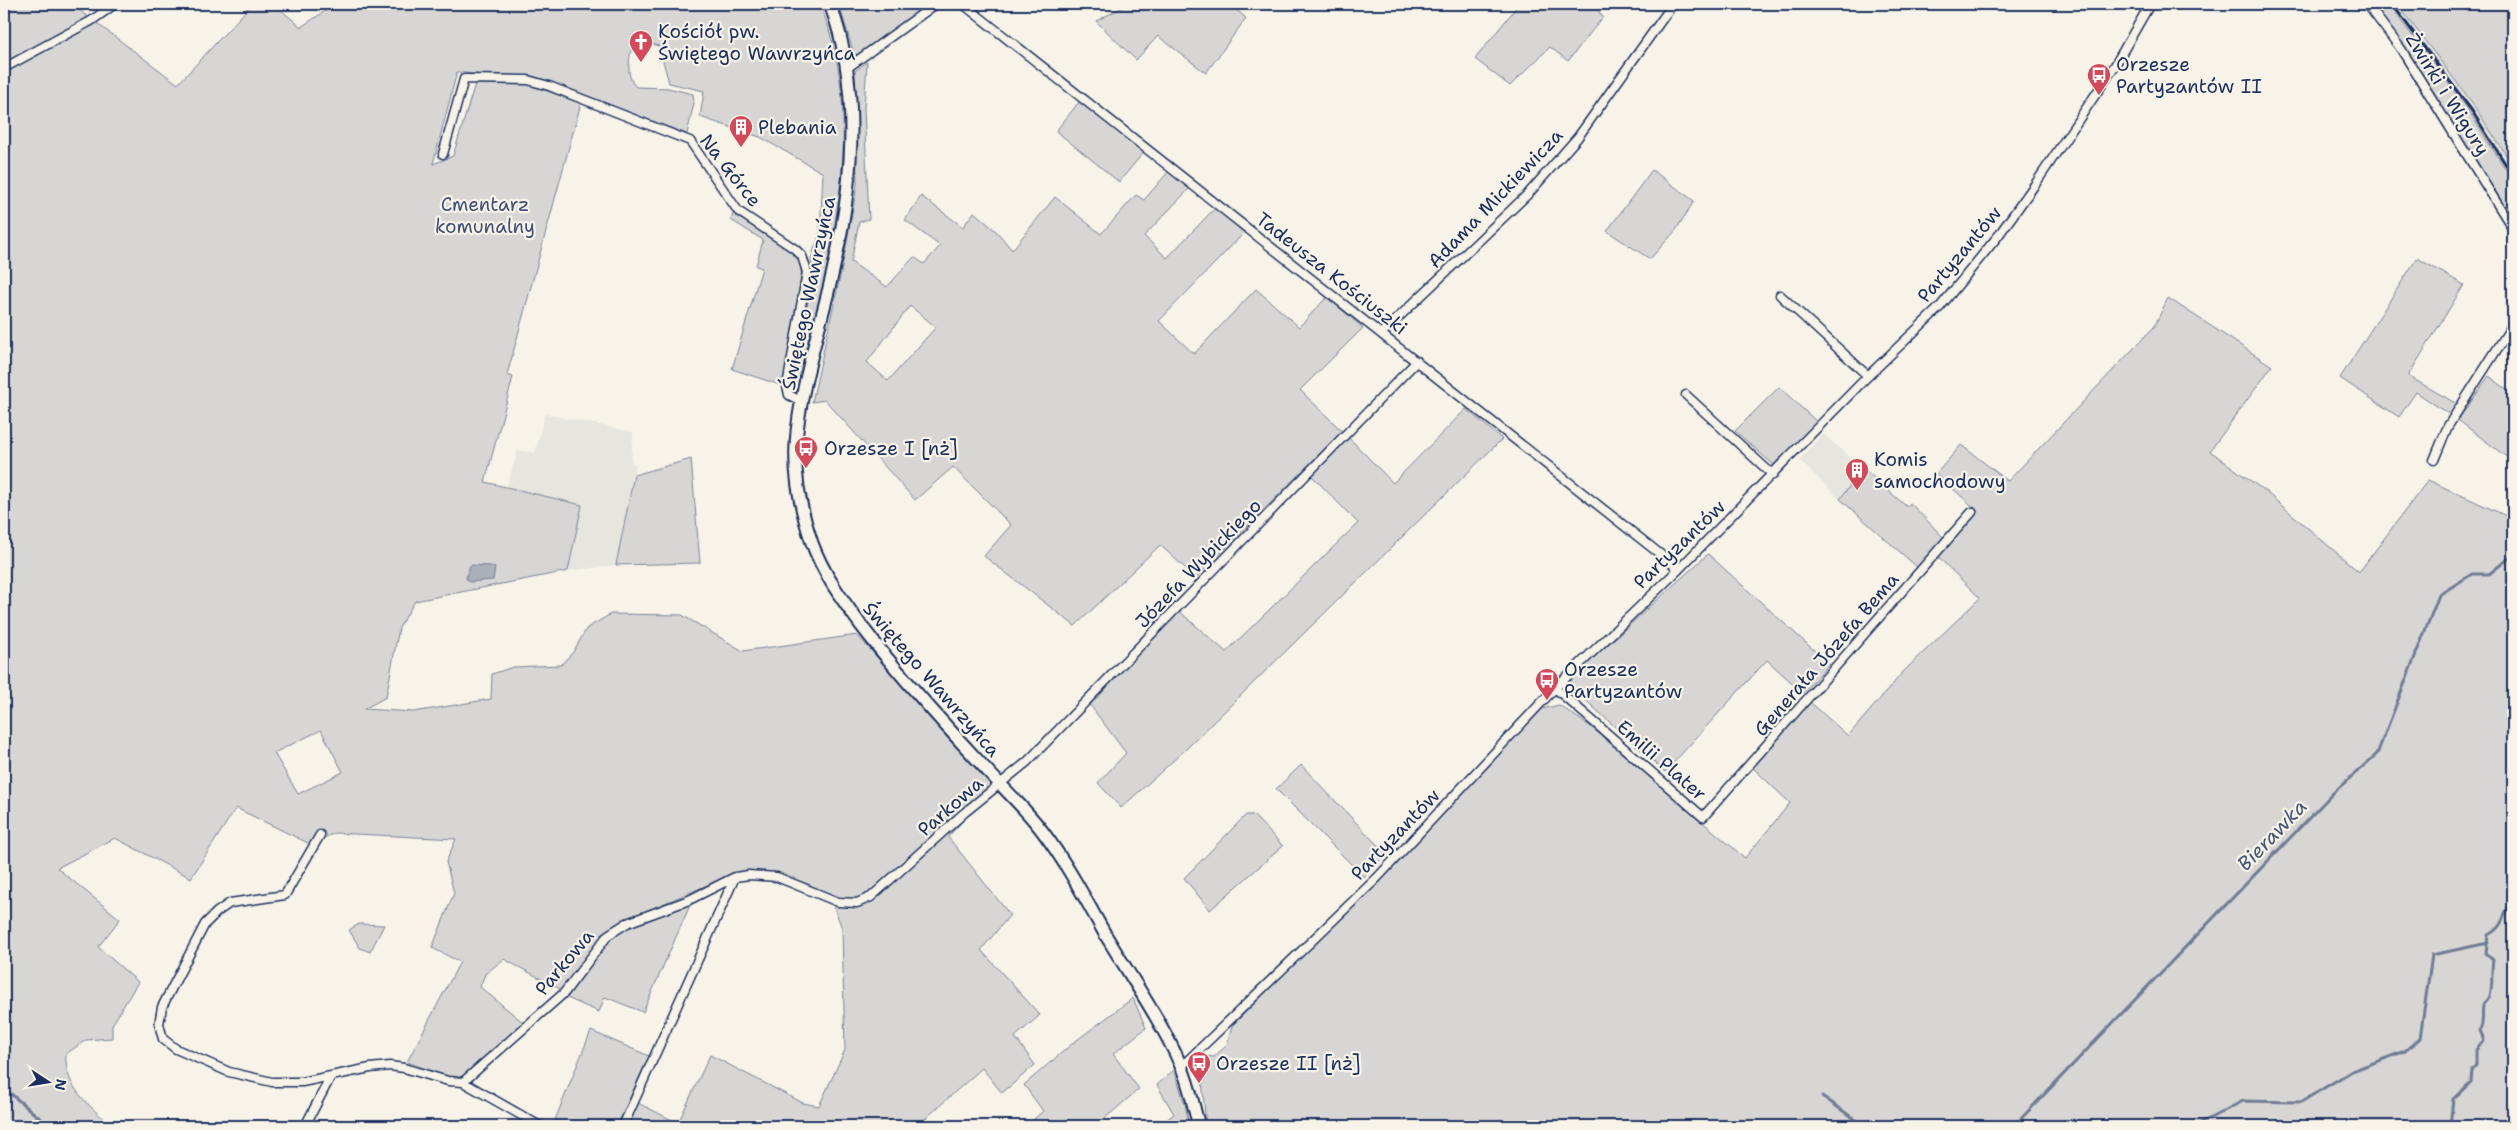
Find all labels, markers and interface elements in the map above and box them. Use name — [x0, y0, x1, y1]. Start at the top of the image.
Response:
place label: Kościół pw. Świętego Wawrzyńca — [658, 19, 856, 66]
street label: Żwirki i Wigury — [2400, 28, 2495, 160]
church icon: Kościół pw. Świętego Wawrzyńca — [628, 29, 654, 63]
place label: Orzesze Partyzantów II — [2116, 52, 2262, 99]
bus stop icon: Orzesze Partyzantów II — [2086, 62, 2112, 96]
building icon: Plebania — [728, 114, 754, 148]
place label: Plebania — [758, 115, 837, 140]
street label: Adama Mickiewicza — [1422, 123, 1569, 273]
street label: Na Górce — [694, 129, 767, 212]
park label: Cmentarz komunalny — [435, 192, 535, 239]
street label: Świętego Wawrzyńca — [775, 194, 841, 392]
street label: Partyzantów — [1912, 201, 2007, 308]
street label: Tadeusza Kościuszki — [1251, 207, 1412, 340]
bus stop icon: Orzesze I [nż] — [793, 435, 819, 469]
place label: Orzesze I [nż] — [824, 436, 958, 461]
place label: Komis samochodowy — [1874, 447, 2006, 494]
building icon: Komis samochodowy — [1844, 457, 1870, 491]
street label: Józefa Wybickiego — [1130, 493, 1267, 634]
street label: Partyzantów — [1628, 494, 1731, 594]
street label: Generała Józefa Bema — [1748, 567, 1904, 741]
street label: Świętego Wawrzyńca — [857, 596, 1007, 762]
place label: Orzesze Partyzantów — [1564, 657, 1682, 704]
bus stop icon: Orzesze Partyzantów — [1534, 667, 1560, 701]
street label: Emilii Plater — [1612, 714, 1712, 806]
street label: Parkowa — [912, 771, 989, 842]
street label: Partyzantów — [1345, 783, 1445, 886]
water label: Bierawka — [2231, 794, 2313, 876]
street label: Parkowa — [529, 924, 600, 1001]
bus stop icon: Orzesze II [nż] — [1186, 1050, 1212, 1084]
place label: Orzesze II [nż] — [1216, 1051, 1361, 1076]
north arrow — [22, 1058, 72, 1108]
text: N — [51, 1077, 71, 1092]

